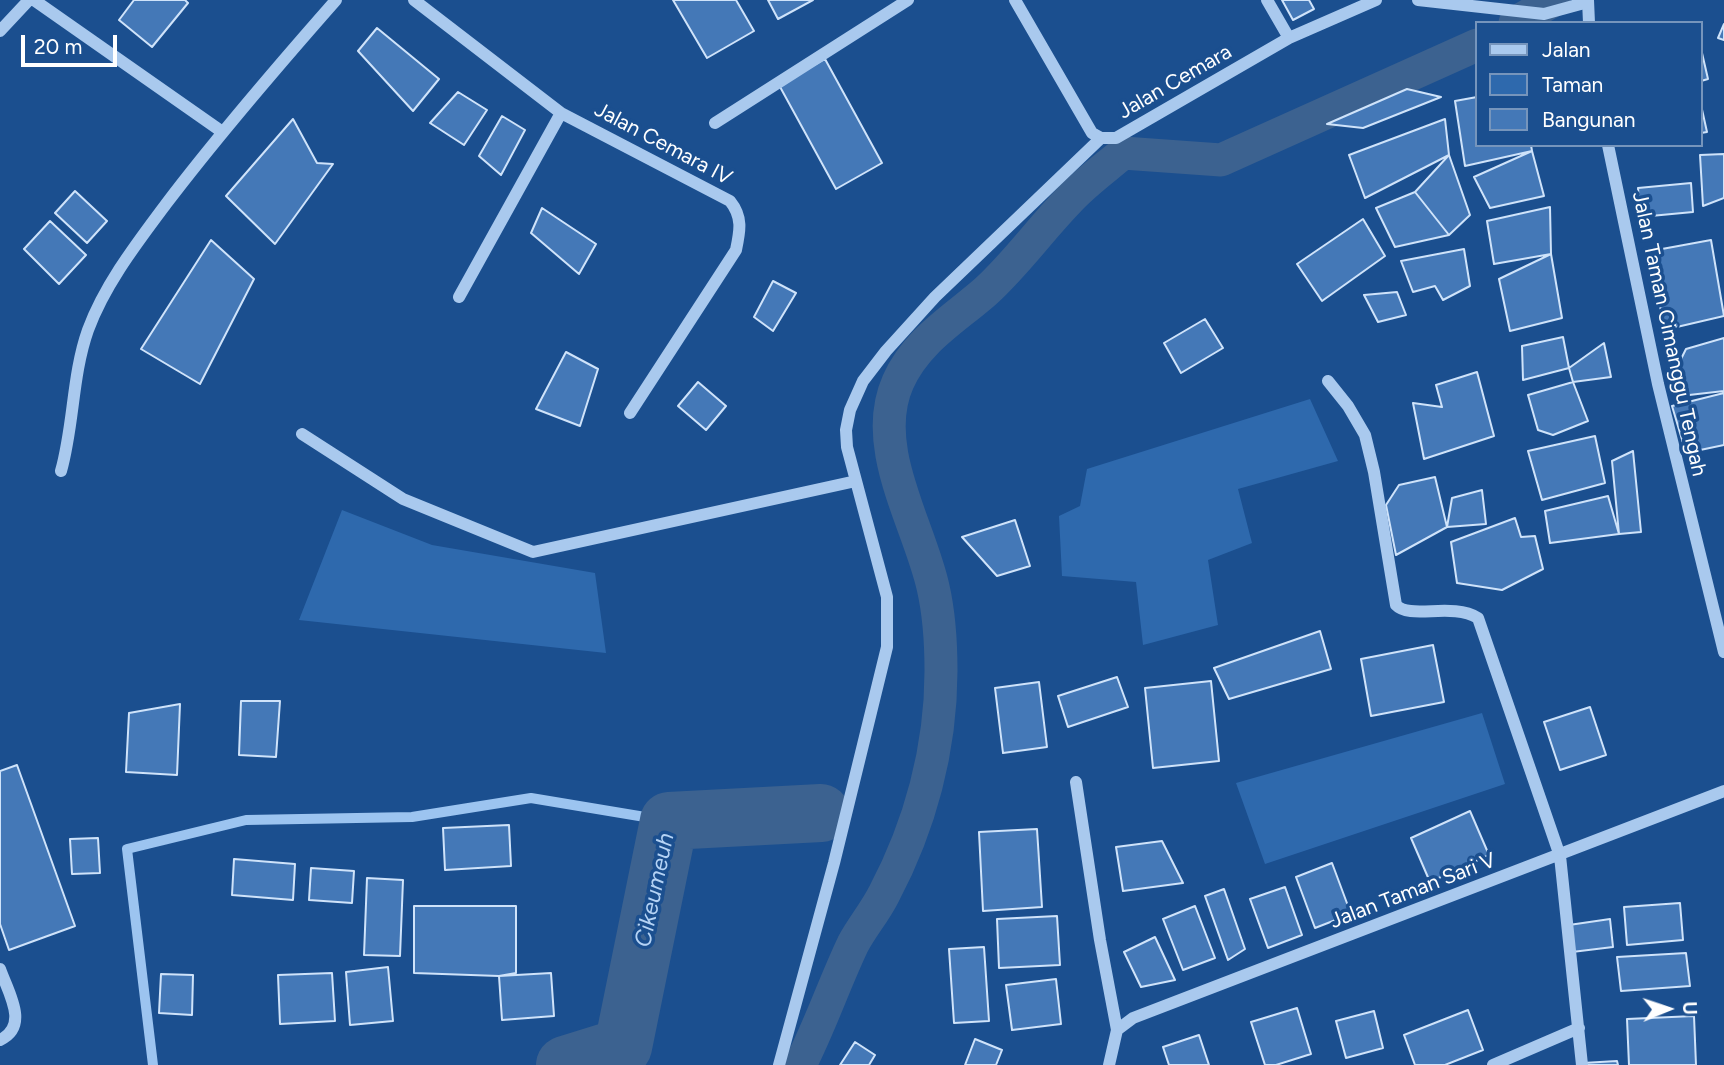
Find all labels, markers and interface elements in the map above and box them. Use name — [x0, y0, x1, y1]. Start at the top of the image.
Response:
scale bar — [24, 21, 121, 65]
legend — [1476, 21, 1703, 147]
text: 20 m — [34, 34, 82, 59]
text: Jalan — [1542, 37, 1591, 62]
street label: Jalan Cemara — [1114, 39, 1236, 125]
text: Taman — [1542, 72, 1603, 97]
street label: Jalan Cemara IV — [590, 97, 736, 191]
text: Bangunan — [1542, 107, 1635, 132]
street label: Jalan Taman Cimanggu Tengah — [1626, 189, 1712, 479]
water label: Cikeumeuh — [629, 830, 681, 950]
street label: Jalan Taman Sari V — [1327, 848, 1499, 934]
north arrow — [1633, 974, 1703, 1044]
text: U — [1678, 1001, 1701, 1015]

